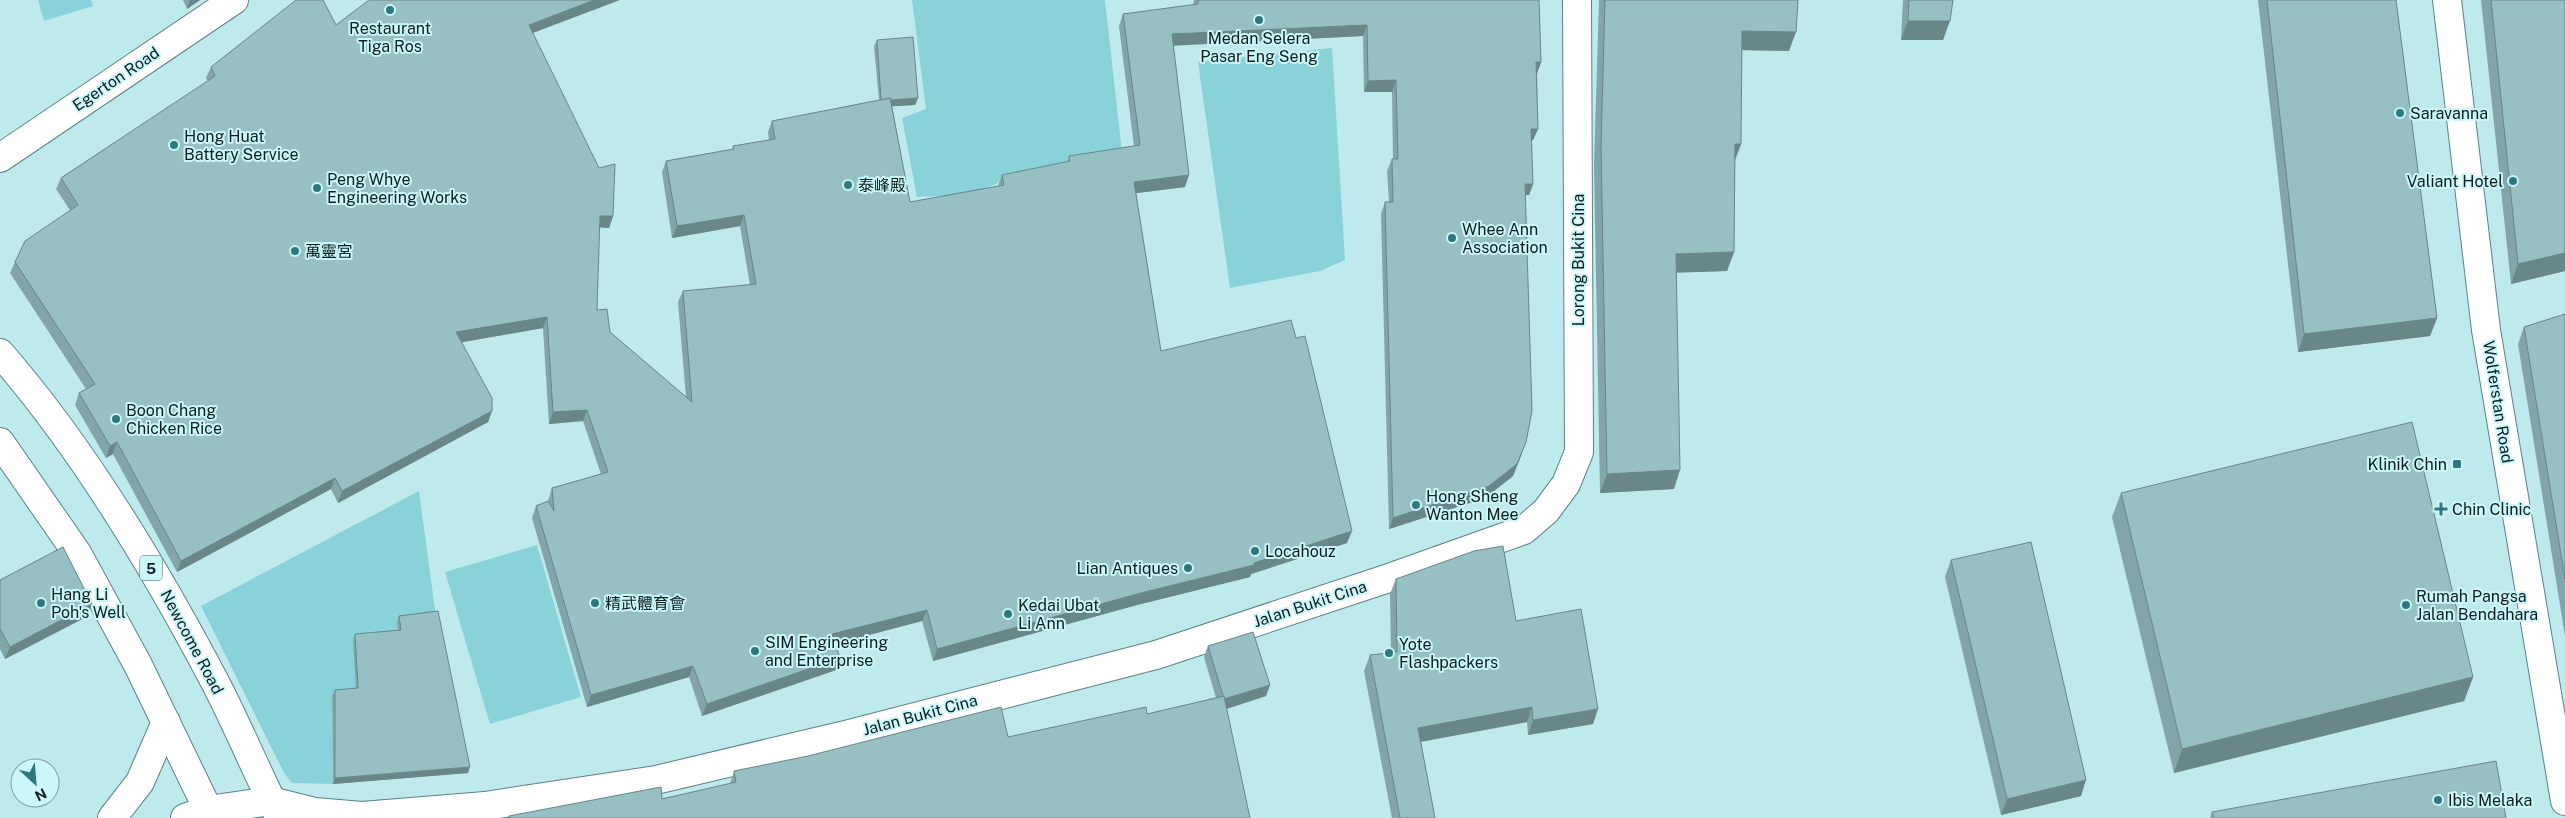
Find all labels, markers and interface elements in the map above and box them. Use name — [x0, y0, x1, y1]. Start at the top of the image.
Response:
marker: Restaurant Tiga Ros — [384, 4, 396, 16]
marker: Medan Selera Pasar Eng Seng — [1253, 14, 1265, 26]
place label: Restaurant Tiga Ros — [349, 19, 431, 56]
place label: Medan Selera Pasar Eng Seng — [1200, 29, 1318, 66]
street label: Egerton Road — [69, 43, 163, 115]
place label: Saravanna — [2410, 104, 2488, 123]
marker: Saravanna — [2394, 107, 2406, 119]
place label: Hong Huat Battery Service — [184, 127, 299, 164]
marker: Hong Huat Battery Service — [168, 139, 180, 151]
place label: Peng Whye Engineering Works — [327, 170, 467, 207]
place label: Valiant Hotel — [2407, 172, 2503, 191]
marker: Valiant Hotel — [2507, 175, 2519, 187]
place label: 泰峰殿 — [858, 176, 906, 195]
marker: 泰峰殿 — [842, 179, 854, 191]
marker: Peng Whye Engineering Works — [311, 182, 323, 194]
street label: Lorong Bukit Cina — [1569, 194, 1588, 326]
place label: Whee Ann Association — [1462, 220, 1548, 257]
marker: Whee Ann Association — [1446, 232, 1458, 244]
place label: 萬靈宮 — [305, 242, 353, 261]
marker: 萬靈宮 — [289, 245, 301, 257]
street label: Wolferstan Road — [2479, 340, 2517, 464]
place label: Boon Chang Chicken Rice — [126, 401, 222, 438]
marker: Boon Chang Chicken Rice — [110, 413, 122, 425]
place label: Klinik Chin — [2368, 455, 2447, 474]
marker: Klinik Chin — [2451, 458, 2463, 470]
place label: Hong Sheng Wanton Mee — [1426, 487, 1519, 524]
marker: Hong Sheng Wanton Mee — [1410, 499, 1422, 511]
place label: Chin Clinic — [2452, 500, 2531, 519]
marker: Chin Clinic — [2434, 502, 2448, 516]
place label: Locahouz — [1265, 542, 1336, 561]
marker: Locahouz — [1249, 545, 1261, 557]
road number: 5 — [140, 556, 162, 580]
place label: Lian Antiques — [1076, 559, 1178, 578]
marker: Lian Antiques — [1182, 562, 1194, 574]
street label: Jalan Bukit Cina — [1251, 577, 1369, 631]
place label: Hang Li Poh's Well — [51, 585, 126, 622]
street label: Newcome Road — [157, 587, 227, 697]
place label: Rumah Pangsa Jalan Bendahara — [2416, 587, 2538, 624]
place label: 精武體育會 — [605, 594, 685, 613]
place label: Kedai Ubat Li Ann — [1018, 596, 1099, 633]
marker: Hang Li Poh's Well — [35, 597, 47, 609]
marker: 精武體育會 — [589, 597, 601, 609]
marker: Rumah Pangsa Jalan Bendahara — [2400, 599, 2412, 611]
marker: Kedai Ubat Li Ann — [1002, 608, 1014, 620]
place label: SIM Engineering and Enterprise — [765, 633, 888, 670]
place label: Yote Flashpackers — [1399, 635, 1498, 672]
marker: SIM Engineering and Enterprise — [749, 645, 761, 657]
marker: Yote Flashpackers — [1383, 647, 1395, 659]
street label: Jalan Bukit Cina — [860, 691, 980, 739]
north arrow — [10, 758, 60, 808]
text: N — [32, 785, 49, 804]
place label: Ibis Melaka — [2448, 791, 2532, 810]
marker: Ibis Melaka — [2432, 794, 2444, 806]

